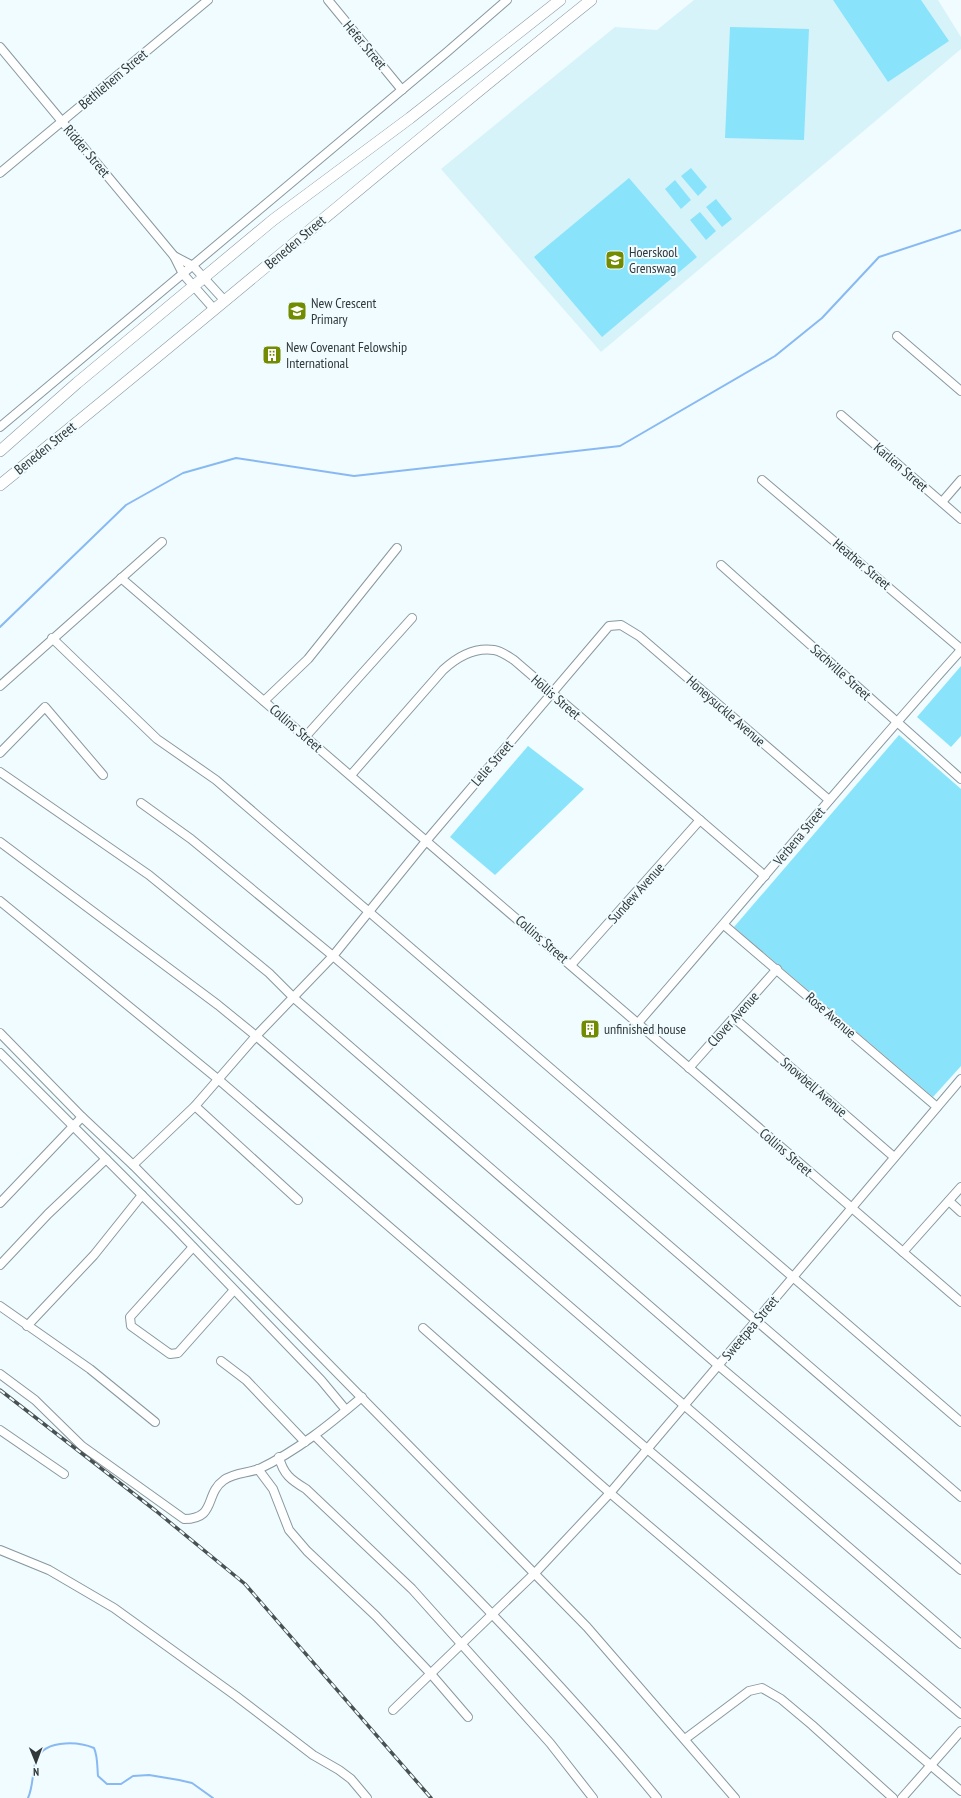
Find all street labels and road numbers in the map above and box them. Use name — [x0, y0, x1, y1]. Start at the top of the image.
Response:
street label: Hefer Street — [339, 17, 391, 73]
street label: Bethlehem Street — [75, 45, 151, 113]
street label: Ridder Street — [60, 121, 114, 181]
street label: Beneden Street — [261, 211, 329, 273]
street label: Beneden Street — [10, 418, 80, 478]
street label: Karlien Street — [870, 438, 932, 496]
street label: Heather Street — [829, 534, 895, 594]
street label: Sachville Street — [807, 640, 875, 704]
street label: Hollis Street — [528, 671, 585, 724]
street label: Honeysuckle Avenue — [683, 672, 769, 750]
street label: Collins Street — [266, 700, 326, 756]
street label: Lelie Street — [467, 736, 517, 790]
street label: Verbena Street — [769, 803, 829, 870]
street label: Sundew Avenue — [604, 859, 668, 927]
street label: Collins Street — [512, 911, 572, 967]
street label: Clover Avenue — [703, 987, 763, 1051]
street label: Rose Avenue — [802, 988, 860, 1042]
street label: Snowbell Avenue — [777, 1053, 851, 1121]
street label: Collins Street — [756, 1124, 816, 1180]
street label: Sweetpea Street — [718, 1292, 782, 1364]

